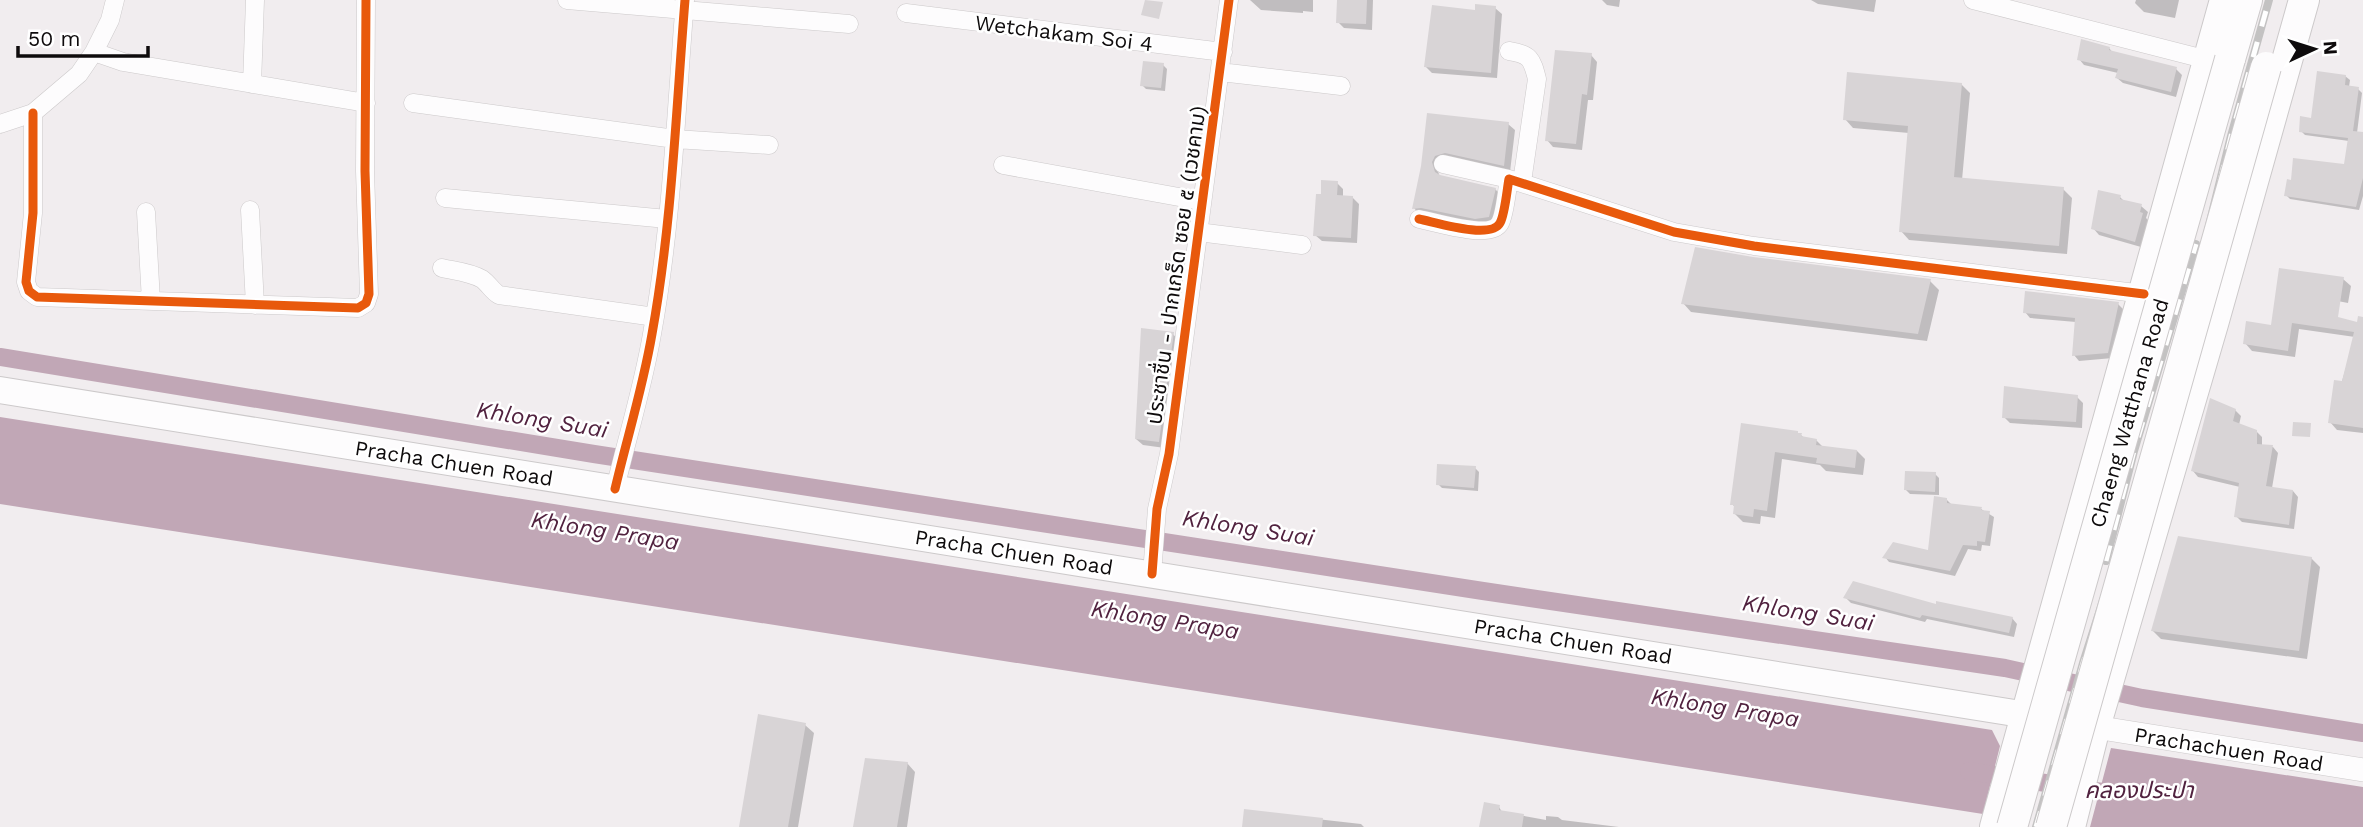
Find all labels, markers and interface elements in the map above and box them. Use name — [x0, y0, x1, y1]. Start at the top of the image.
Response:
street label: Wetchakam Soi 4 — [974, 10, 1154, 56]
scale bar — [18, 14, 147, 58]
north arrow — [2279, 14, 2349, 84]
text: 50 m — [28, 26, 80, 51]
text: N — [2318, 40, 2342, 56]
street label: ประชาชื่น - ปากเกร็ด ซอย ๕ (เวชคาม) — [1139, 104, 1211, 426]
street label: Chaeng Watthana Road — [2084, 296, 2174, 530]
water label: Khlong Suai — [474, 396, 611, 444]
street label: Pracha Chuen Road — [353, 435, 555, 491]
water label: Khlong Suai — [1180, 504, 1317, 552]
water label: Khlong Prapa — [529, 506, 681, 556]
street label: Pracha Chuen Road — [913, 524, 1115, 580]
water label: Khlong Suai — [1740, 589, 1877, 637]
water label: Khlong Prapa — [1089, 595, 1241, 645]
street label: Pracha Chuen Road — [1472, 613, 1674, 669]
water label: Khlong Prapa — [1649, 683, 1801, 733]
street label: Prachachuen Road — [2133, 722, 2325, 776]
water label: คลองประปา — [2085, 777, 2195, 804]

